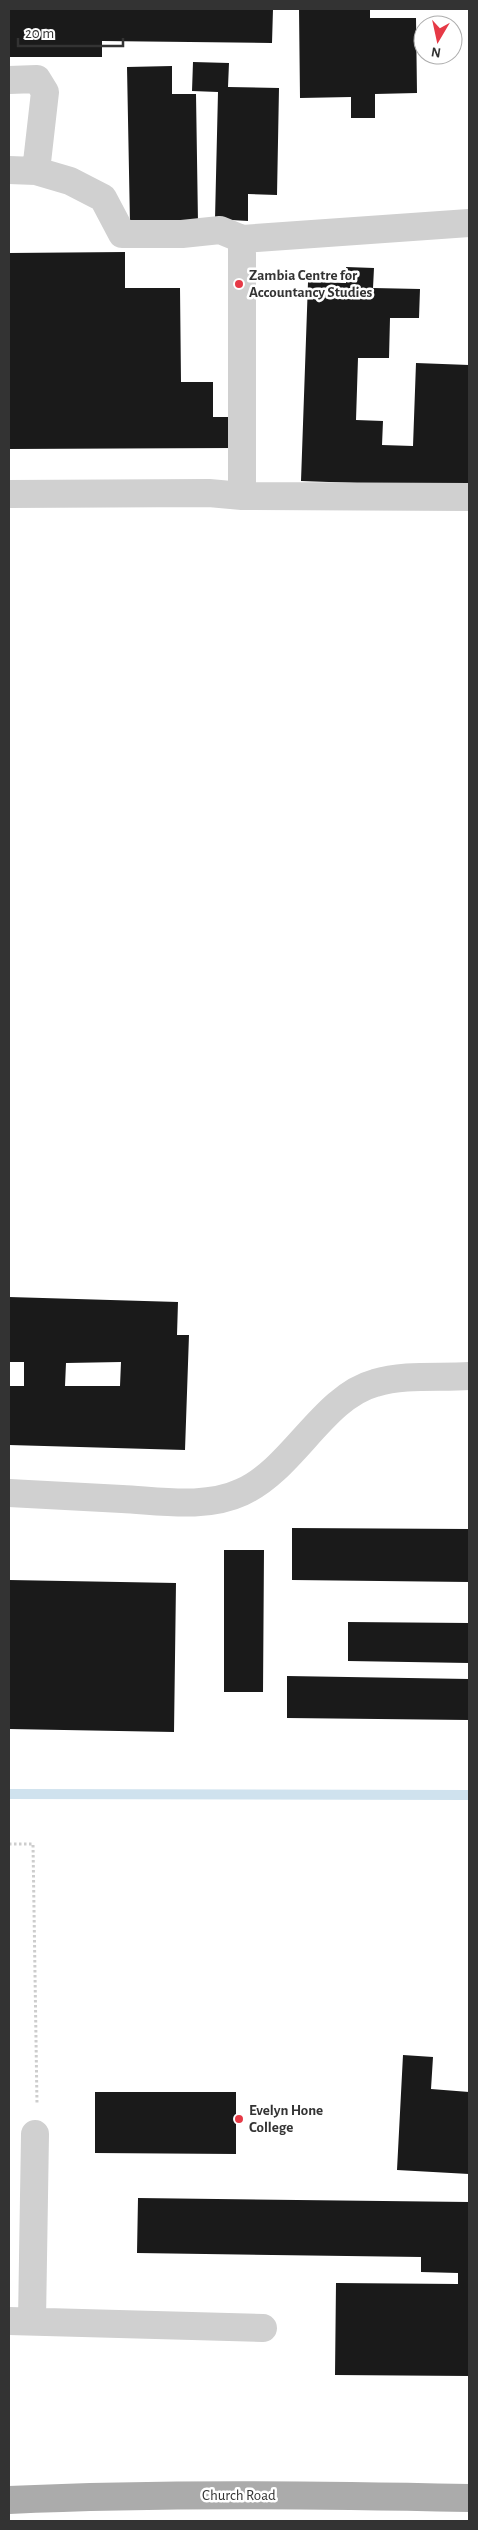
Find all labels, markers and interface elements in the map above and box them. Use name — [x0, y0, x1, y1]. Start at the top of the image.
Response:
scale bar — [18, 15, 122, 47]
north arrow — [413, 15, 463, 65]
text: 20 m — [25, 26, 54, 41]
text: N — [430, 44, 442, 60]
place label: Zambia Centre for Accountancy Studies — [249, 268, 373, 300]
marker: Zambia Centre for Accountancy Studies — [233, 278, 245, 290]
place label: Evelyn Hone College — [249, 2103, 323, 2135]
marker: Evelyn Hone College — [233, 2113, 245, 2125]
street label: Church Road — [202, 2488, 276, 2503]

